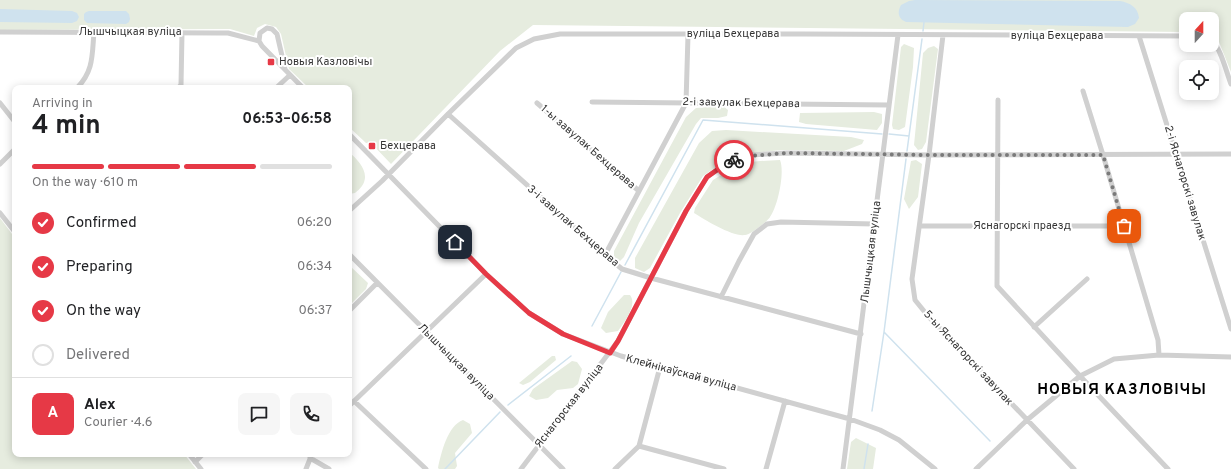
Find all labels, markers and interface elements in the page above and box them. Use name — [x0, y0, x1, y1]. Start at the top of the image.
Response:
north arrow — [1179, 12, 1219, 52]
map controls — [1179, 12, 1219, 100]
street label: Лышчыцкая вуліца — [79, 25, 182, 39]
street label: вуліца Бехцерава — [687, 27, 779, 41]
street label: вуліца Бехцерава — [1011, 29, 1103, 43]
place label: Новыя Казловічы — [279, 55, 372, 69]
marker: Новыя Казловічы — [266, 57, 276, 67]
button: locate — [1179, 60, 1219, 100]
street label: 2-і завулак Бехцерава — [682, 95, 800, 111]
text: Arriving in — [32, 96, 93, 112]
street label: 1-ы завулак Бехцерава — [538, 102, 638, 192]
text: 4 min — [32, 110, 101, 143]
text: 06:53–06:58 — [242, 110, 332, 129]
street label: 2-і Яснагорскі завулак — [1161, 124, 1209, 242]
place label: Бехцерава — [380, 139, 436, 153]
courier — [714, 140, 754, 180]
marker: Бехцерава — [367, 141, 377, 151]
icon: bike — [723, 149, 745, 171]
text: On the way · 610 m — [32, 175, 138, 191]
street label: 3-і завулак Бехцерава — [524, 182, 622, 270]
street label: Лышчыцкая вуліца — [858, 200, 884, 304]
pin — [1107, 209, 1141, 243]
icon: check — [32, 212, 54, 234]
text: Confirmed — [66, 214, 137, 233]
text: 06:20 — [297, 215, 332, 231]
icon: bag — [1113, 215, 1135, 237]
street label: Яснагорскі праезд — [973, 219, 1071, 233]
pin — [438, 225, 472, 259]
icon: home — [444, 231, 466, 253]
icon: check — [32, 256, 54, 278]
text: Preparing — [66, 258, 133, 277]
text: 06:34 — [297, 259, 332, 275]
icon: check — [32, 300, 54, 322]
text: On the way — [66, 302, 141, 321]
text: 06:37 — [298, 303, 332, 319]
street label: 5-ы Яснагорскі завулак — [920, 308, 1016, 408]
street label: Лышчыцкая вуліца — [415, 321, 497, 403]
text: Delivered — [66, 346, 130, 365]
street label: Клейнікаўскай вуліца — [624, 351, 738, 395]
street label: Яснагорская вуліца — [532, 361, 606, 451]
district label: НОВЫЯ КАЗЛОВІЧЫ — [1037, 381, 1207, 400]
button: chat — [238, 393, 280, 435]
button: phone — [290, 393, 332, 435]
text: Alex — [84, 396, 116, 415]
text: A — [48, 404, 58, 423]
text: Courier · 4.6 — [84, 415, 152, 431]

